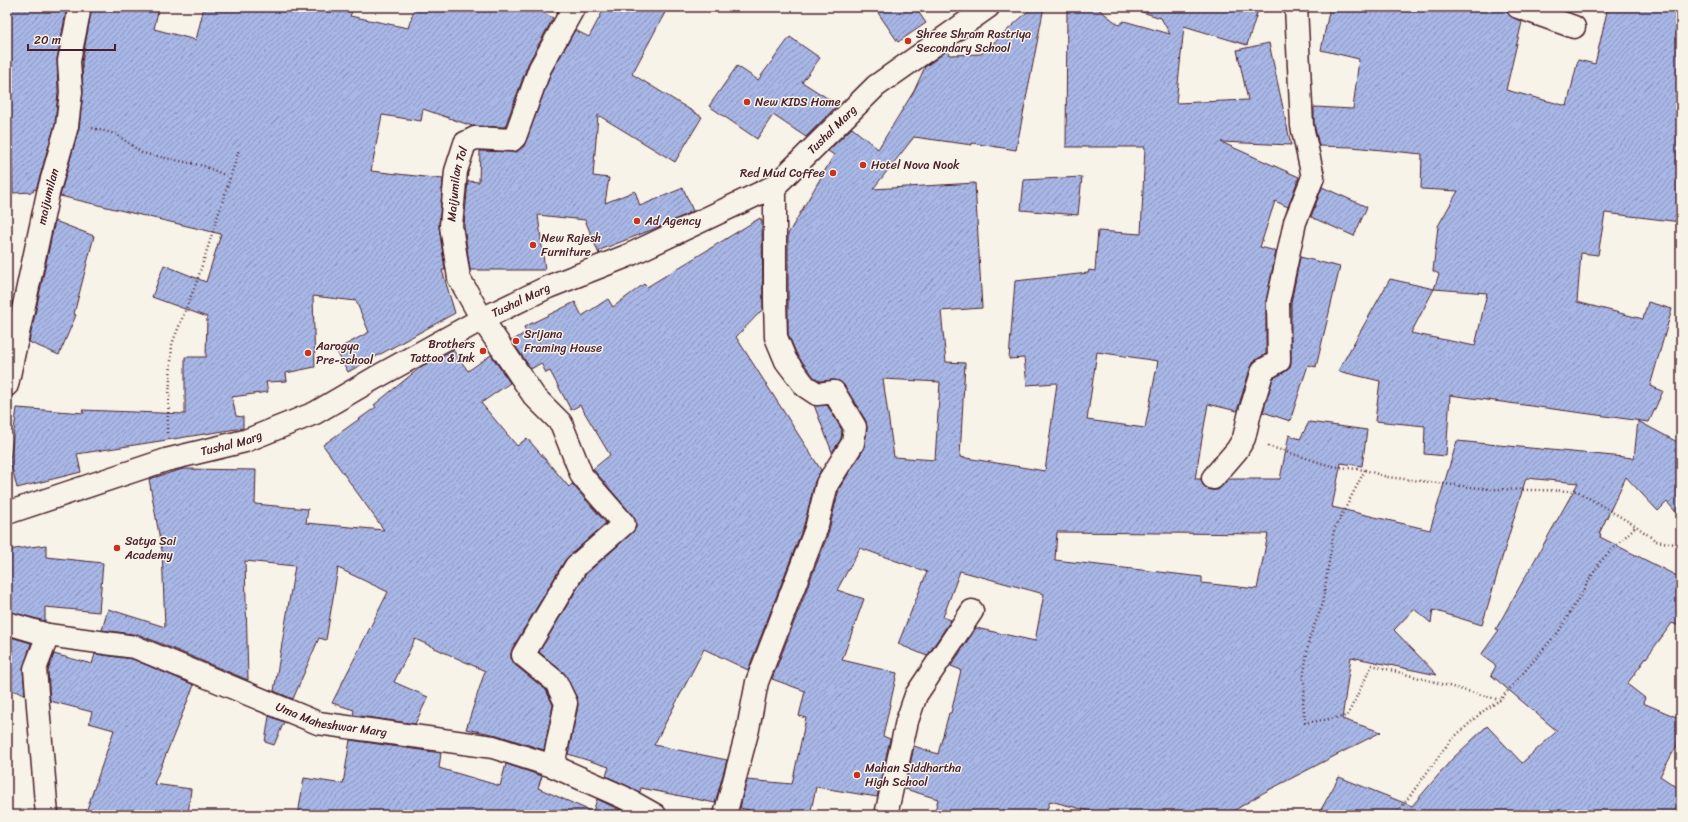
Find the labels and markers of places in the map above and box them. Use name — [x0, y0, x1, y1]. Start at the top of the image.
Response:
place label: Shree Shram Rastriya Secondary School — [916, 23, 1031, 59]
marker: Shree Shram Rastriya Secondary School — [903, 36, 913, 46]
place label: New KIDS Home — [755, 91, 841, 113]
marker: New KIDS Home — [742, 97, 752, 107]
place label: Hotel Nova Nook — [871, 154, 960, 176]
marker: Hotel Nova Nook — [858, 160, 868, 170]
place label: Red Mud Coffee — [740, 162, 825, 184]
marker: Red Mud Coffee — [828, 168, 838, 178]
place label: Ad Agency — [644, 210, 702, 232]
marker: Ad Agency — [632, 216, 642, 226]
place label: New Rajesh Furniture — [541, 227, 601, 263]
marker: New Rajesh Furniture — [528, 240, 538, 250]
place label: Srijana Framing House — [524, 323, 602, 359]
place label: Brothers Tattoo & Ink — [410, 333, 476, 369]
place label: Aarogya Pre-school — [315, 335, 374, 371]
marker: Srijana Framing House — [511, 336, 521, 346]
marker: Brothers Tattoo & Ink — [478, 346, 488, 356]
marker: Aarogya Pre-school — [303, 348, 313, 358]
place label: Satya Sai Academy — [124, 530, 177, 566]
marker: Satya Sai Academy — [112, 543, 122, 553]
place label: Mahan Siddhartha High School — [865, 757, 962, 793]
marker: Mahan Siddhartha High School — [852, 770, 862, 780]

